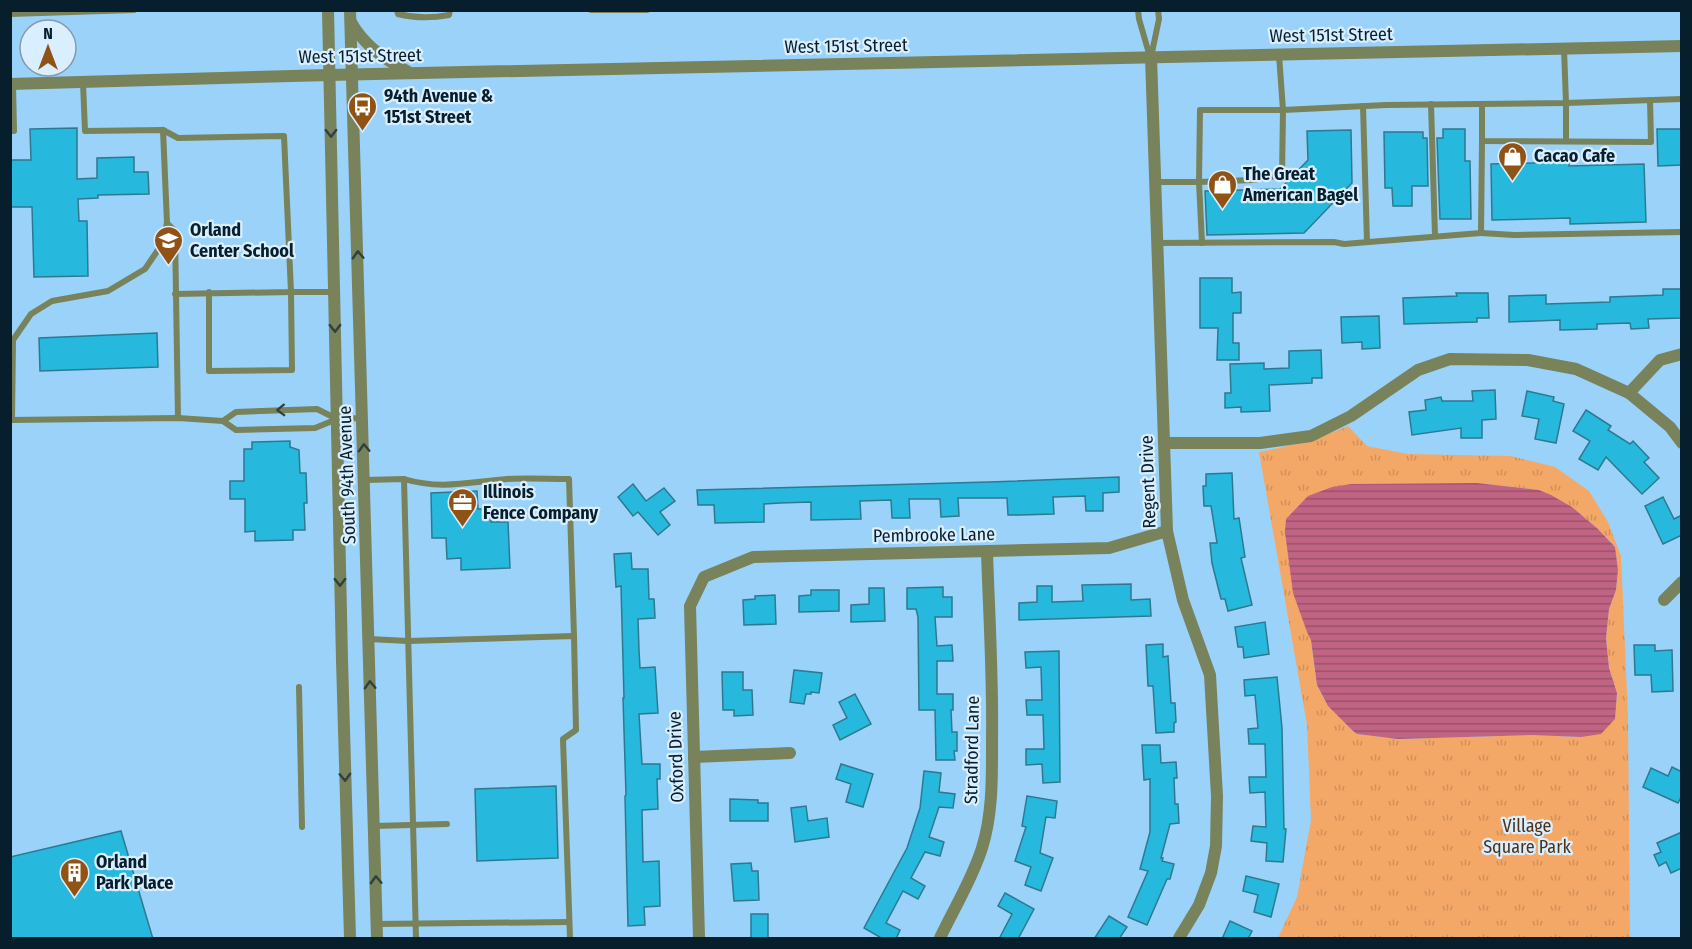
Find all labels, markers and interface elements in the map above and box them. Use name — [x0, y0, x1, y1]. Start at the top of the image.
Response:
north arrow — [18, 18, 78, 78]
street label: West 151st Street — [1269, 23, 1393, 47]
text: N — [43, 24, 53, 43]
street label: West 151st Street — [784, 34, 908, 58]
street label: West 151st Street — [298, 44, 422, 68]
place label: 94th Avenue & 151st Street — [384, 85, 494, 128]
bus stop icon: 94th Avenue & 151st Street — [347, 90, 379, 132]
one-way arrow — [325, 129, 337, 138]
shop icon: Cacao Cafe — [1497, 140, 1529, 182]
place label: Cacao Cafe — [1534, 145, 1615, 167]
place label: The Great American Bagel — [1242, 163, 1358, 206]
shop icon: The Great American Bagel — [1206, 168, 1238, 210]
place label: Orland Center School — [190, 219, 294, 262]
school or university icon: Orland Center School — [153, 224, 185, 266]
one-way arrow — [351, 250, 364, 259]
one-way arrow — [329, 324, 341, 333]
one-way arrow — [276, 404, 285, 417]
street label: South 94th Avenue — [334, 405, 360, 545]
street label: Regent Drive — [1135, 435, 1161, 529]
one-way arrow — [358, 444, 370, 453]
place label: Illinois Fence Company — [483, 481, 599, 524]
office icon: Illinois Fence Company — [446, 486, 478, 528]
street label: Pembrooke Lane — [873, 523, 995, 547]
one-way arrow — [334, 578, 347, 587]
one-way arrow — [364, 681, 377, 690]
street label: Stradford Lane — [960, 695, 984, 804]
street label: Oxford Drive — [663, 711, 689, 803]
one-way arrow — [339, 773, 351, 782]
park label: Village Square Park — [1483, 815, 1571, 858]
place label: Orland Park Place — [96, 851, 173, 894]
building icon: Orland Park Place — [59, 856, 91, 898]
one-way arrow — [370, 876, 382, 885]

